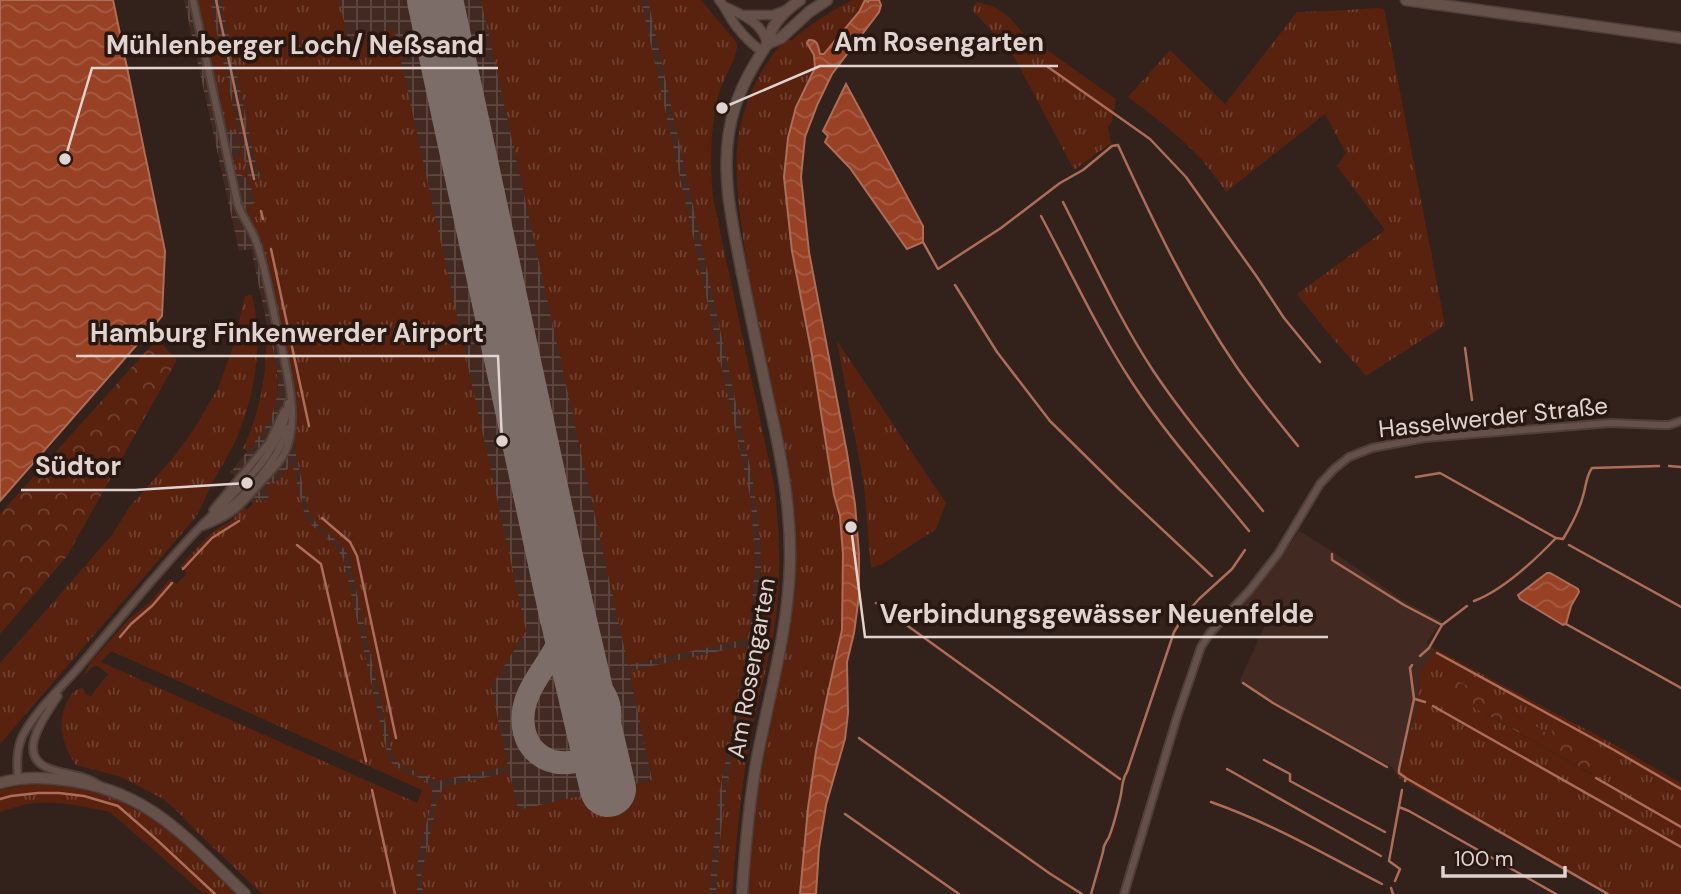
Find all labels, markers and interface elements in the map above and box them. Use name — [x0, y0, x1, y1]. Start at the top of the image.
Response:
callout: Am Rosengarten — [820, 19, 1058, 66]
callout: Mühlenberger Loch/ Neßsand — [92, 21, 498, 68]
text: Am Rosengarten — [834, 25, 1044, 59]
text: Mühlenberger Loch/ Neßsand — [106, 28, 484, 62]
callout: Hamburg Finkenwerder Airport — [76, 309, 498, 356]
text: Hamburg Finkenwerder Airport — [90, 316, 484, 350]
street label: Hasselwerder Straße — [1377, 390, 1609, 444]
callout: Südtor — [21, 443, 135, 490]
text: Südtor — [35, 449, 121, 483]
street label: Am Rosengarten — [720, 575, 782, 761]
callout: Verbindungsgewässer Neuenfelde — [865, 590, 1328, 637]
text: Verbindungsgewässer Neuenfelde — [880, 597, 1314, 631]
scale bar — [1443, 834, 1566, 878]
text: 100 m — [1454, 845, 1514, 873]

